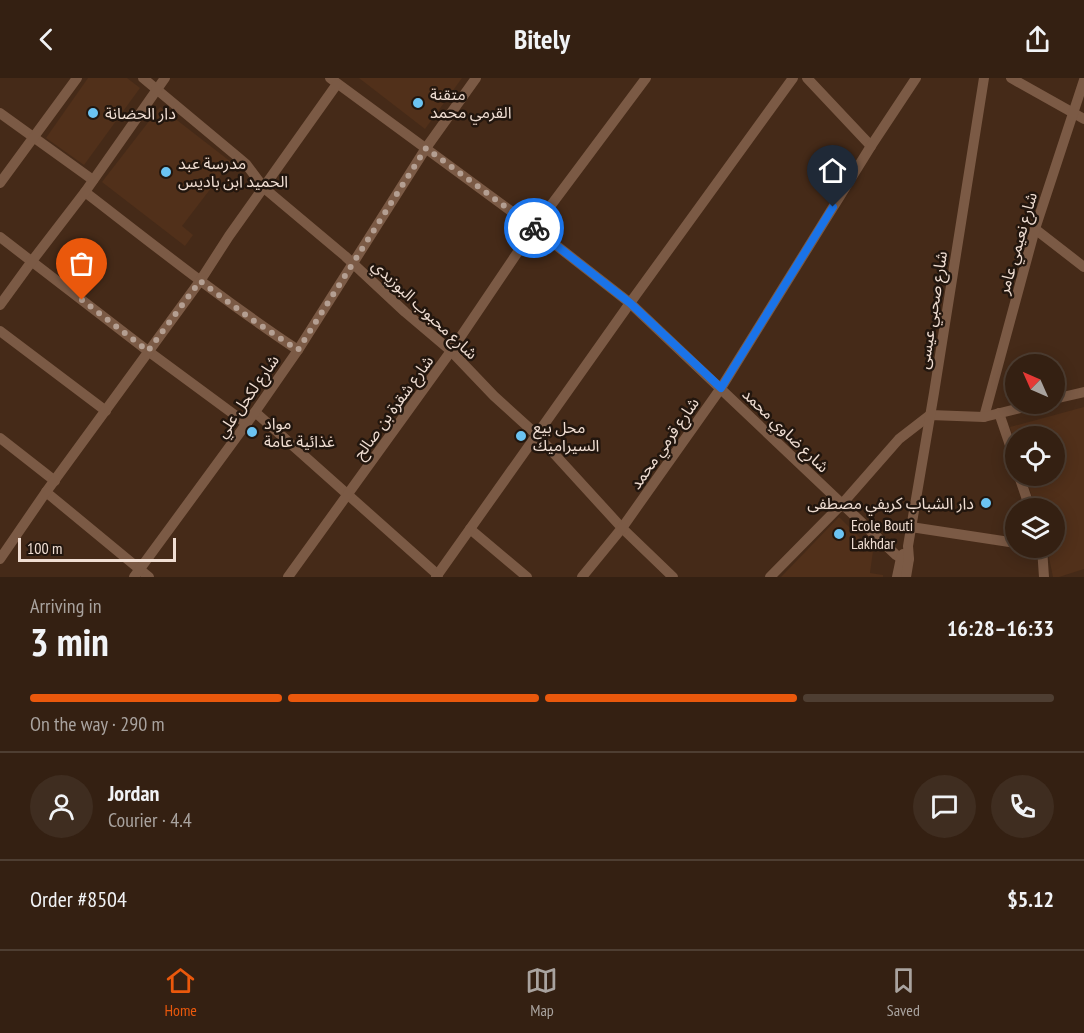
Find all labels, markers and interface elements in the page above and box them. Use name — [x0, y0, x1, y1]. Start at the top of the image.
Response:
text: Bitely — [514, 22, 570, 56]
icon: back — [30, 23, 63, 56]
icon: share — [1021, 23, 1054, 56]
place label: متقنة القرمي محمد — [430, 84, 512, 125]
marker: متقنة القرمي محمد — [411, 96, 425, 110]
place label: دار الحضانة — [105, 103, 176, 123]
marker: دار الحضانة — [86, 106, 100, 120]
pin — [807, 145, 858, 207]
place label: مدرسة عبد الحميد ابن باديس — [178, 153, 288, 191]
icon: home — [816, 154, 849, 187]
marker: مدرسة عبد الحميد ابن باديس — [159, 165, 173, 179]
street label: شارع نعيمي عامر — [993, 190, 1044, 298]
courier — [504, 198, 564, 258]
icon: bike — [518, 212, 551, 245]
pin — [56, 238, 107, 300]
icon: bag — [65, 247, 98, 280]
street label: شارع صحبي عيسى — [913, 250, 954, 371]
street label: شارع محبوب البوزيدي — [366, 255, 482, 365]
street label: شارع لكحل علي — [211, 351, 285, 443]
street label: شارع شقرة بن صالح — [349, 351, 440, 465]
north arrow — [1005, 354, 1065, 414]
map controls — [1005, 354, 1065, 558]
street label: شارع ضاوي محمد — [736, 384, 833, 479]
street label: شارع قرمي محمد — [625, 393, 705, 494]
place label: مواد غذائية عامة — [264, 413, 335, 451]
place label: محل بيع السيراميك — [533, 417, 599, 455]
marker: مواد غذائية عامة — [245, 425, 259, 439]
button: locate — [1005, 426, 1065, 486]
marker: محل بيع السيراميك — [514, 429, 528, 443]
place label: دار الشباب كريفي مصطفى — [807, 493, 974, 516]
marker: دار الشباب كريفي مصطفى — [979, 496, 993, 510]
button: layers — [1005, 498, 1065, 558]
place label: Ecole Bouti Lakhdar — [851, 515, 913, 553]
marker: Ecole Bouti Lakhdar — [832, 527, 846, 541]
scale bar — [18, 535, 176, 562]
text: 100 m — [27, 538, 62, 558]
text: Arriving in — [30, 593, 102, 619]
text: 16:28–16:33 — [947, 614, 1054, 642]
text: 3 min — [30, 616, 109, 667]
text: On the way · 290 m — [30, 711, 165, 737]
button: person — [30, 775, 93, 838]
button: chat — [913, 775, 976, 838]
button: phone — [991, 775, 1054, 838]
text: Jordan — [108, 779, 159, 807]
text: Courier · 4.4 — [108, 807, 192, 833]
text: Order #8504 — [30, 885, 127, 913]
text: $5.12 — [1007, 885, 1054, 913]
tab: Home — [164, 964, 197, 1020]
tab: Map — [525, 964, 558, 1020]
tab: Saved — [887, 964, 920, 1020]

